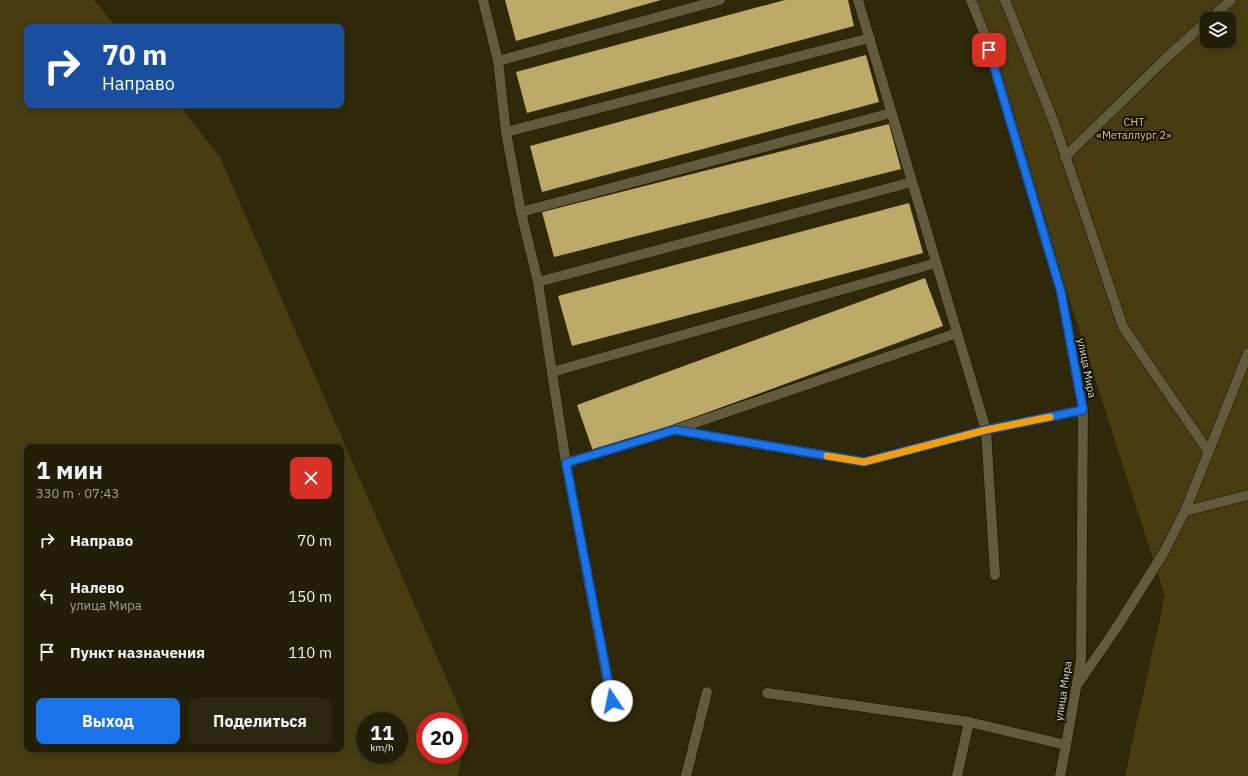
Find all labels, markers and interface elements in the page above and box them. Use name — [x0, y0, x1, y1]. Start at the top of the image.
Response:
map controls — [1200, 12, 1236, 48]
button: layers — [1200, 12, 1236, 48]
pin — [972, 33, 1006, 67]
text: 70 m — [102, 36, 167, 73]
icon: arrive — [978, 39, 1000, 61]
icon: right — [36, 40, 88, 92]
text: Направо — [102, 72, 175, 95]
park label: СНТ «Металлург 2» — [1096, 115, 1172, 142]
street label: улица Мира — [1074, 337, 1100, 399]
text: 1 мин — [36, 454, 103, 486]
button: close — [290, 457, 332, 499]
text: 330 m · 07:43 — [36, 485, 119, 502]
icon: right — [36, 529, 58, 551]
text: Направо — [70, 531, 133, 550]
text: 70 m — [297, 531, 332, 550]
text: Налево — [70, 578, 124, 597]
icon: left — [36, 585, 58, 607]
text: 150 m — [288, 587, 332, 606]
text: улица Мира — [70, 597, 142, 614]
icon: arrive — [36, 641, 58, 663]
text: Пункт назначения — [70, 643, 205, 662]
text: 110 m — [288, 643, 332, 662]
street label: улица Мира — [1051, 660, 1075, 722]
position arrow — [591, 680, 633, 722]
button: Выход — [36, 698, 180, 744]
button: Поделиться — [188, 698, 332, 744]
speed limit sign: 20 — [416, 712, 468, 764]
text: 11 — [370, 719, 394, 746]
text: km/h — [370, 741, 394, 754]

